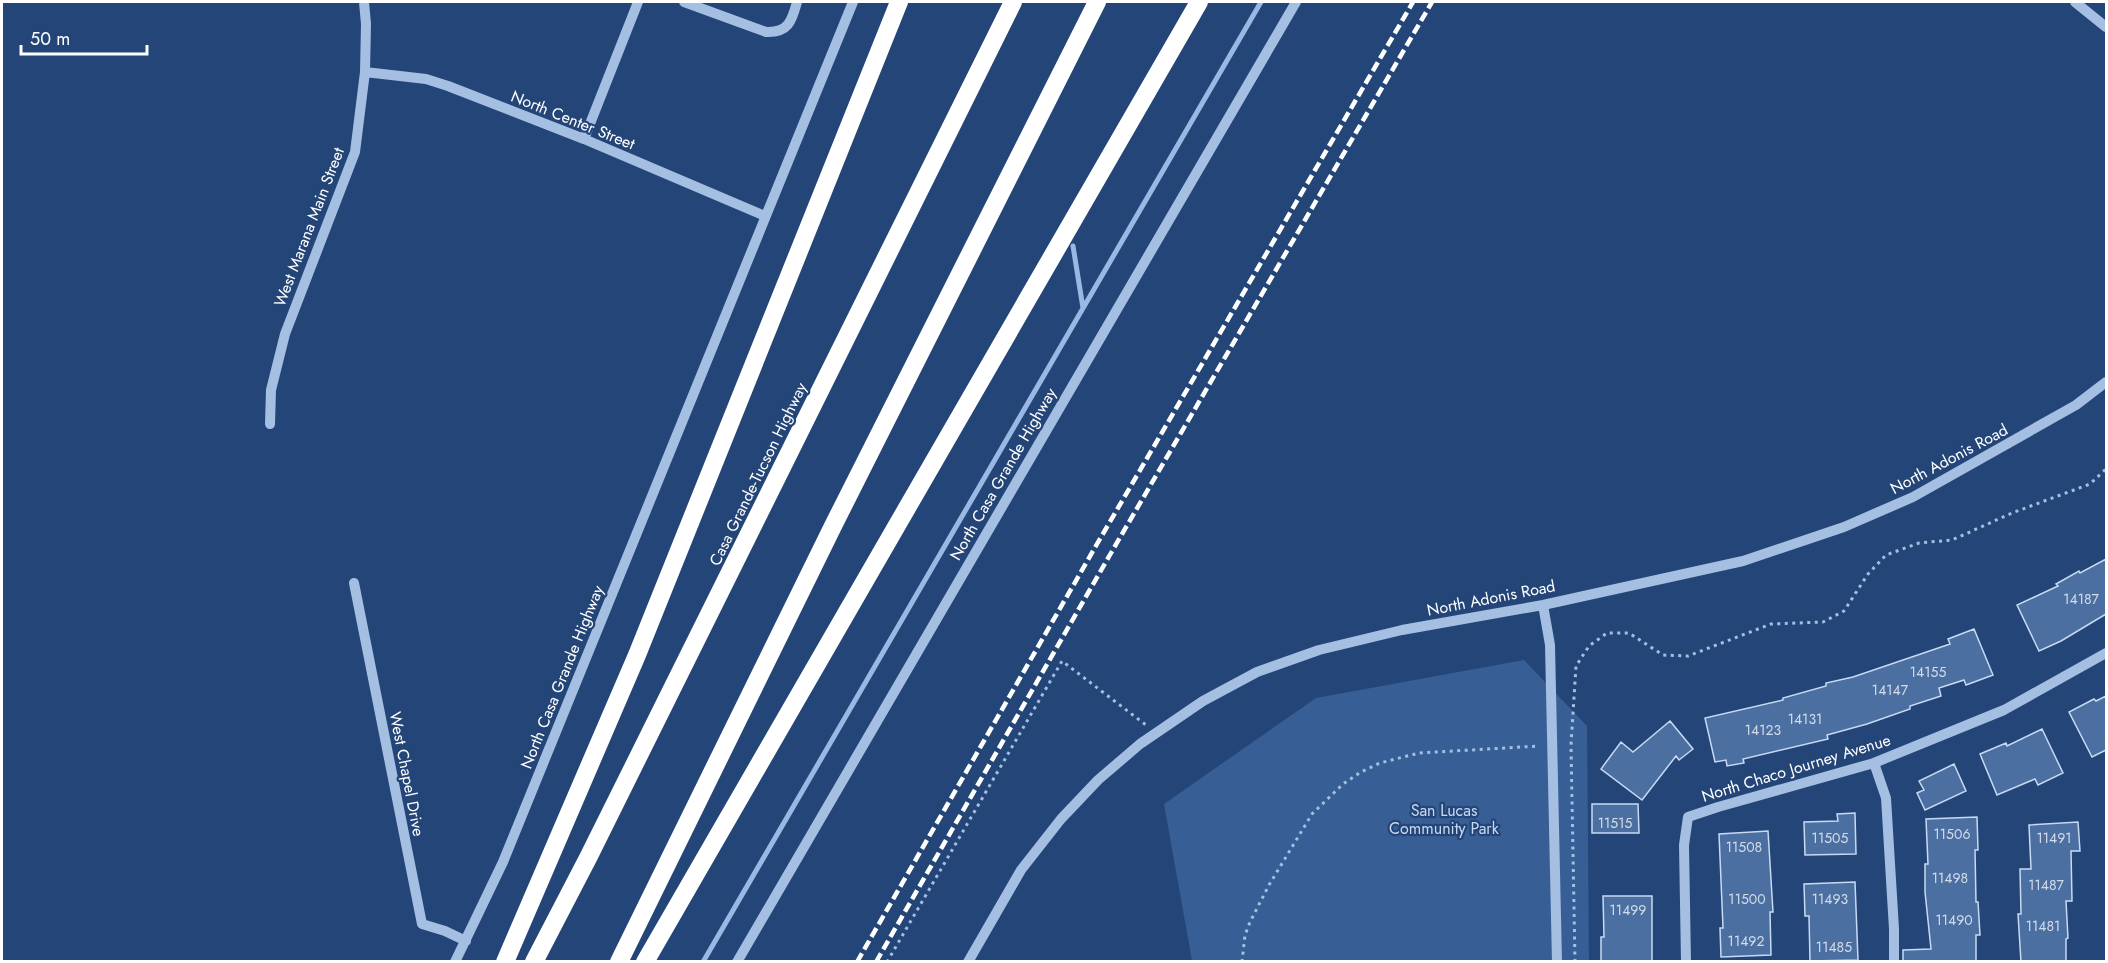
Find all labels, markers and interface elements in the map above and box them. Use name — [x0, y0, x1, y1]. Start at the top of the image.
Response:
scale bar — [21, 18, 147, 56]
text: 50 m — [30, 26, 70, 52]
street label: North Center Street — [508, 85, 639, 155]
street label: West Marana Main Street — [268, 144, 350, 310]
street label: Casa Grande-Tucson Highway — [704, 378, 813, 570]
street label: North Casa Grande Highway — [944, 383, 1062, 565]
street label: North Adonis Road — [1886, 418, 2012, 500]
street label: North Adonis Road — [1425, 574, 1557, 622]
street label: North Casa Grande Highway — [515, 581, 610, 772]
house number: 14187 — [2063, 589, 2099, 609]
house number: 14155 — [1910, 662, 1946, 682]
house number: 14147 — [1872, 680, 1909, 700]
house number: 14131 — [1788, 709, 1822, 729]
street label: West Chapel Drive — [384, 710, 430, 838]
house number: 14123 — [1745, 720, 1782, 740]
street label: North Chaco Journey Avenue — [1699, 728, 1893, 808]
park label: San Lucas Community Park — [1389, 799, 1500, 840]
house number: 11515 — [1598, 813, 1632, 833]
house number: 11506 — [1934, 824, 1970, 844]
house number: 11505 — [1812, 828, 1848, 848]
house number: 11491 — [2036, 828, 2072, 848]
house number: 11508 — [1726, 837, 1762, 857]
house number: 11498 — [1932, 868, 1968, 888]
house number: 11487 — [2028, 875, 2064, 895]
house number: 11500 — [1728, 889, 1766, 909]
house number: 11493 — [1812, 889, 1849, 909]
house number: 11499 — [1610, 900, 1646, 920]
house number: 11490 — [1935, 910, 1973, 930]
house number: 11481 — [2026, 916, 2060, 936]
house number: 11492 — [1728, 931, 1764, 951]
house number: 11485 — [1816, 937, 1852, 957]

